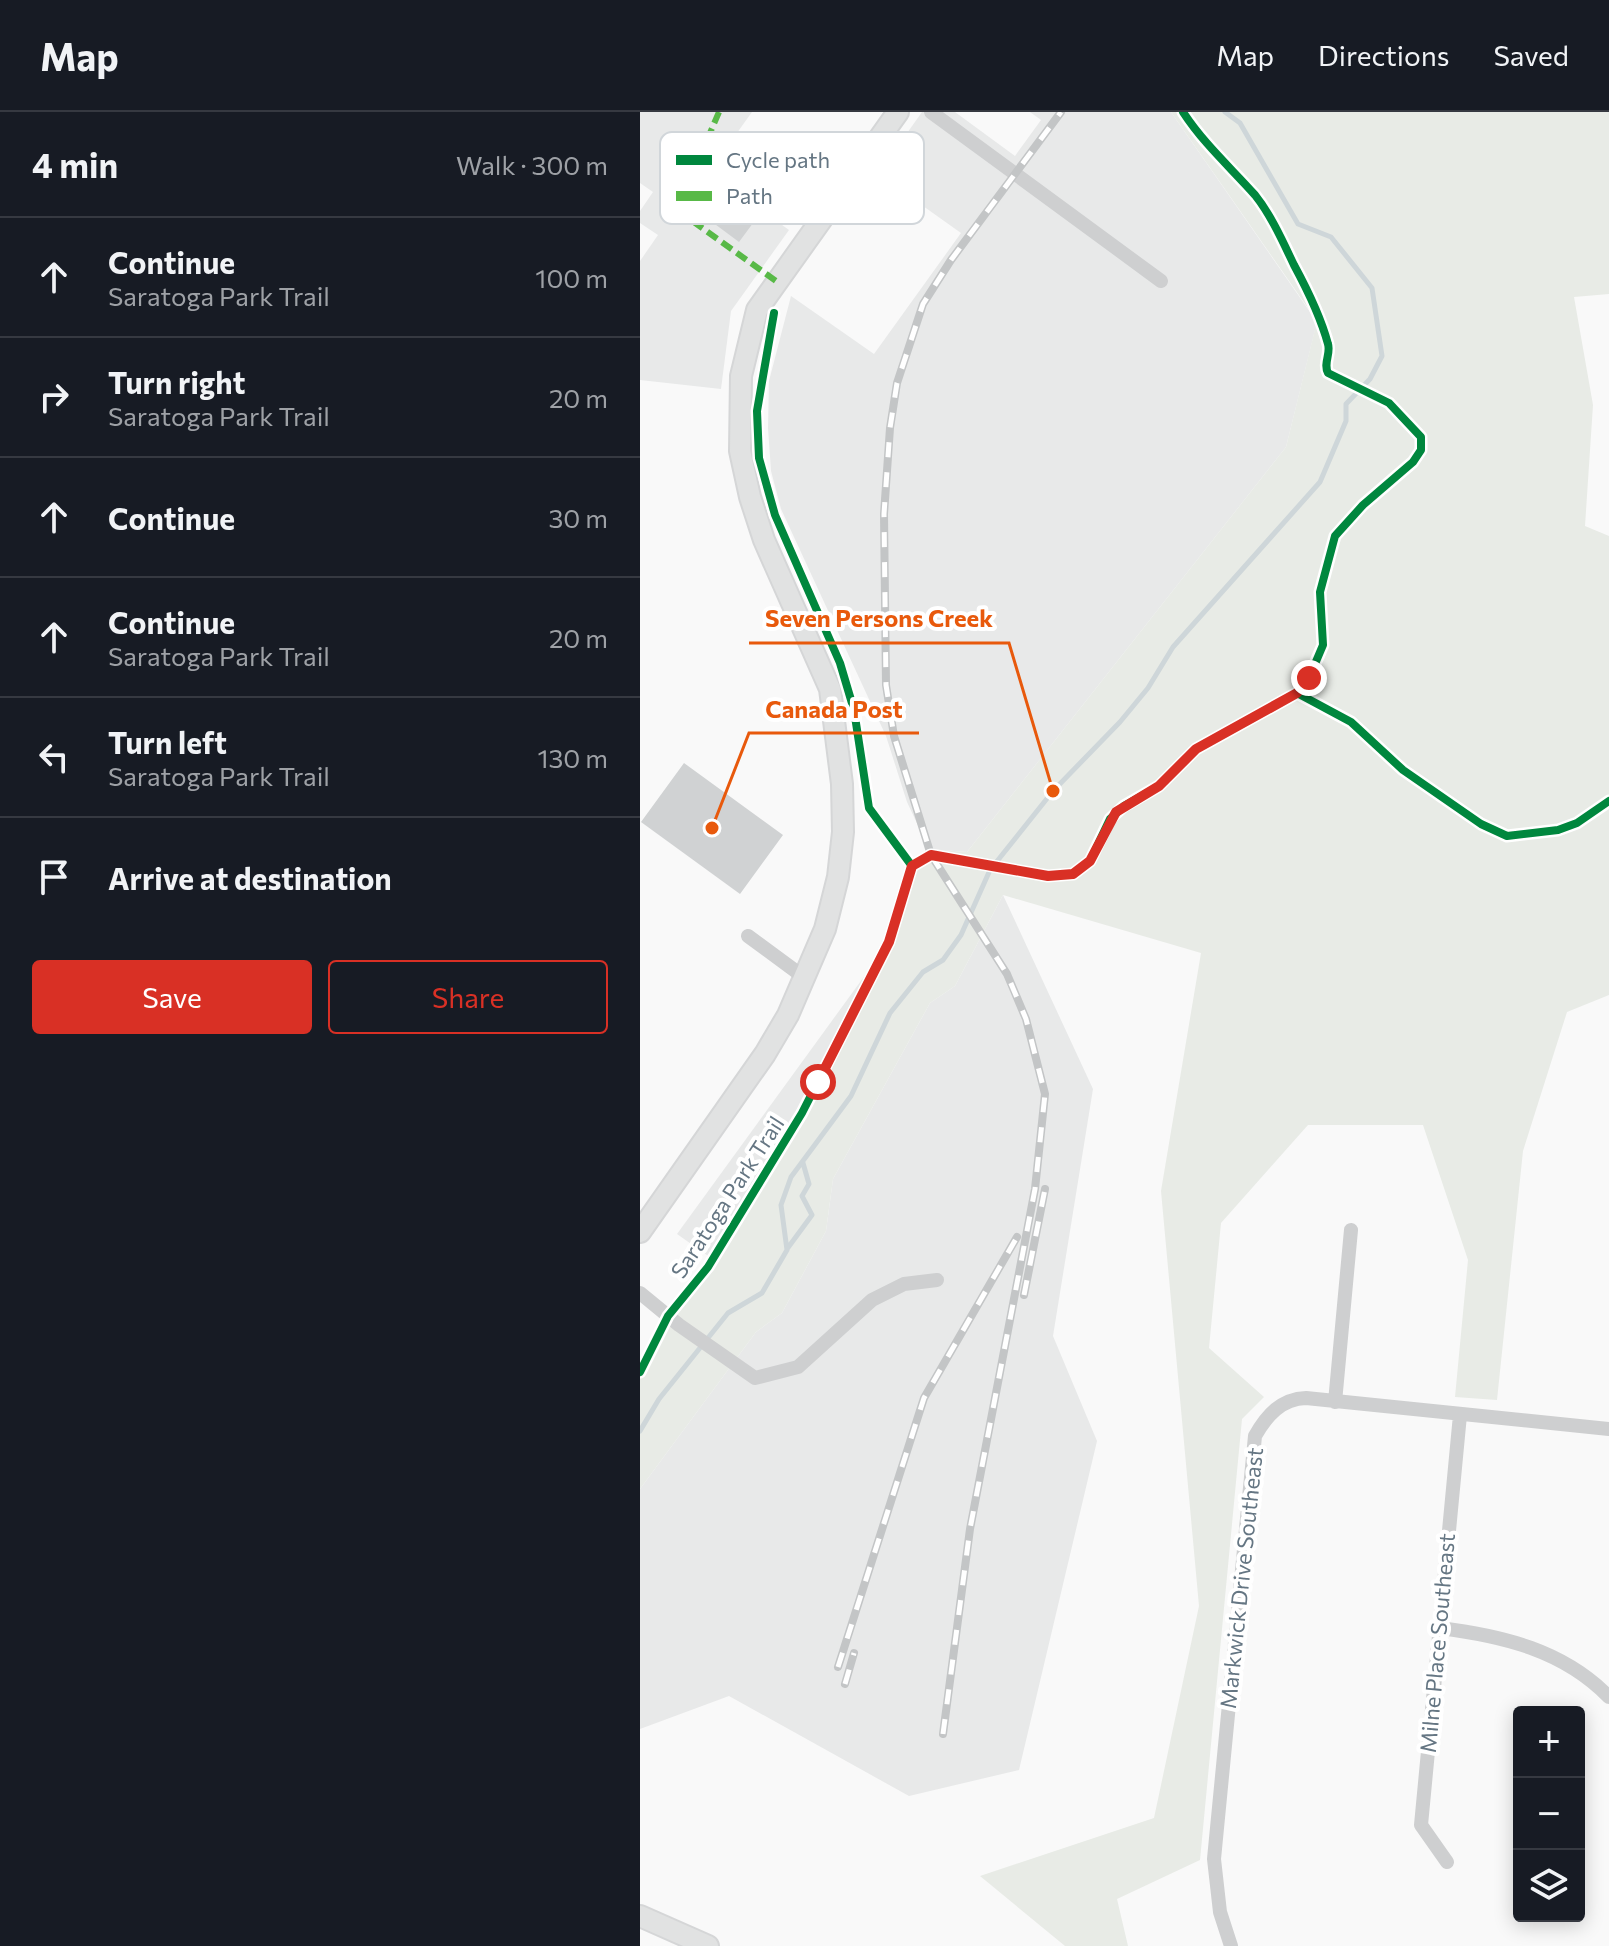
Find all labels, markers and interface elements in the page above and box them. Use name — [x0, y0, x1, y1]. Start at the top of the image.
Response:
text: Map — [40, 32, 119, 79]
text: Map — [1216, 38, 1274, 72]
text: Directions — [1318, 38, 1449, 72]
text: Saved — [1493, 38, 1569, 72]
legend — [660, 132, 924, 224]
text: 4 min — [32, 143, 118, 185]
text: Cycle path — [726, 146, 830, 173]
text: Walk · 300 m — [456, 149, 608, 180]
text: Path — [726, 182, 773, 209]
text: Continue — [108, 243, 235, 280]
icon: ahead — [32, 255, 76, 299]
text: 100 m — [535, 262, 608, 293]
text: Saratoga Park Trail — [108, 280, 330, 311]
text: Turn right — [108, 363, 245, 400]
icon: right — [32, 375, 76, 419]
text: 20 m — [549, 382, 608, 413]
text: Saratoga Park Trail — [108, 400, 330, 431]
icon: ahead — [32, 495, 76, 539]
text: Continue — [108, 499, 235, 536]
text: 30 m — [549, 502, 608, 533]
callout: Seven Persons Creek — [749, 595, 1009, 643]
text: Continue — [108, 603, 235, 640]
text: Seven Persons Creek — [765, 603, 993, 632]
icon: ahead — [32, 615, 76, 659]
text: 20 m — [549, 622, 608, 653]
text: Saratoga Park Trail — [108, 640, 330, 671]
route end — [1291, 660, 1327, 696]
callout: Canada Post — [749, 685, 919, 733]
text: Canada Post — [765, 694, 903, 723]
text: Turn left — [108, 723, 227, 760]
icon: left — [32, 735, 76, 779]
text: 130 m — [537, 742, 608, 773]
text: Saratoga Park Trail — [108, 760, 330, 791]
icon: arrive — [32, 855, 76, 899]
text: Arrive at destination — [108, 859, 392, 896]
button: Save — [32, 960, 312, 1034]
button: Share — [328, 960, 608, 1034]
route start — [800, 1064, 836, 1100]
street label: Saratoga Park Trail — [665, 1111, 789, 1283]
street label: Markwick Drive Southeast — [1214, 1446, 1268, 1710]
street label: Milne Place Southeast — [1414, 1532, 1460, 1754]
map controls — [1513, 1706, 1585, 1922]
button: + — [1513, 1706, 1585, 1778]
button: − — [1513, 1778, 1585, 1850]
button: layers — [1513, 1850, 1585, 1922]

